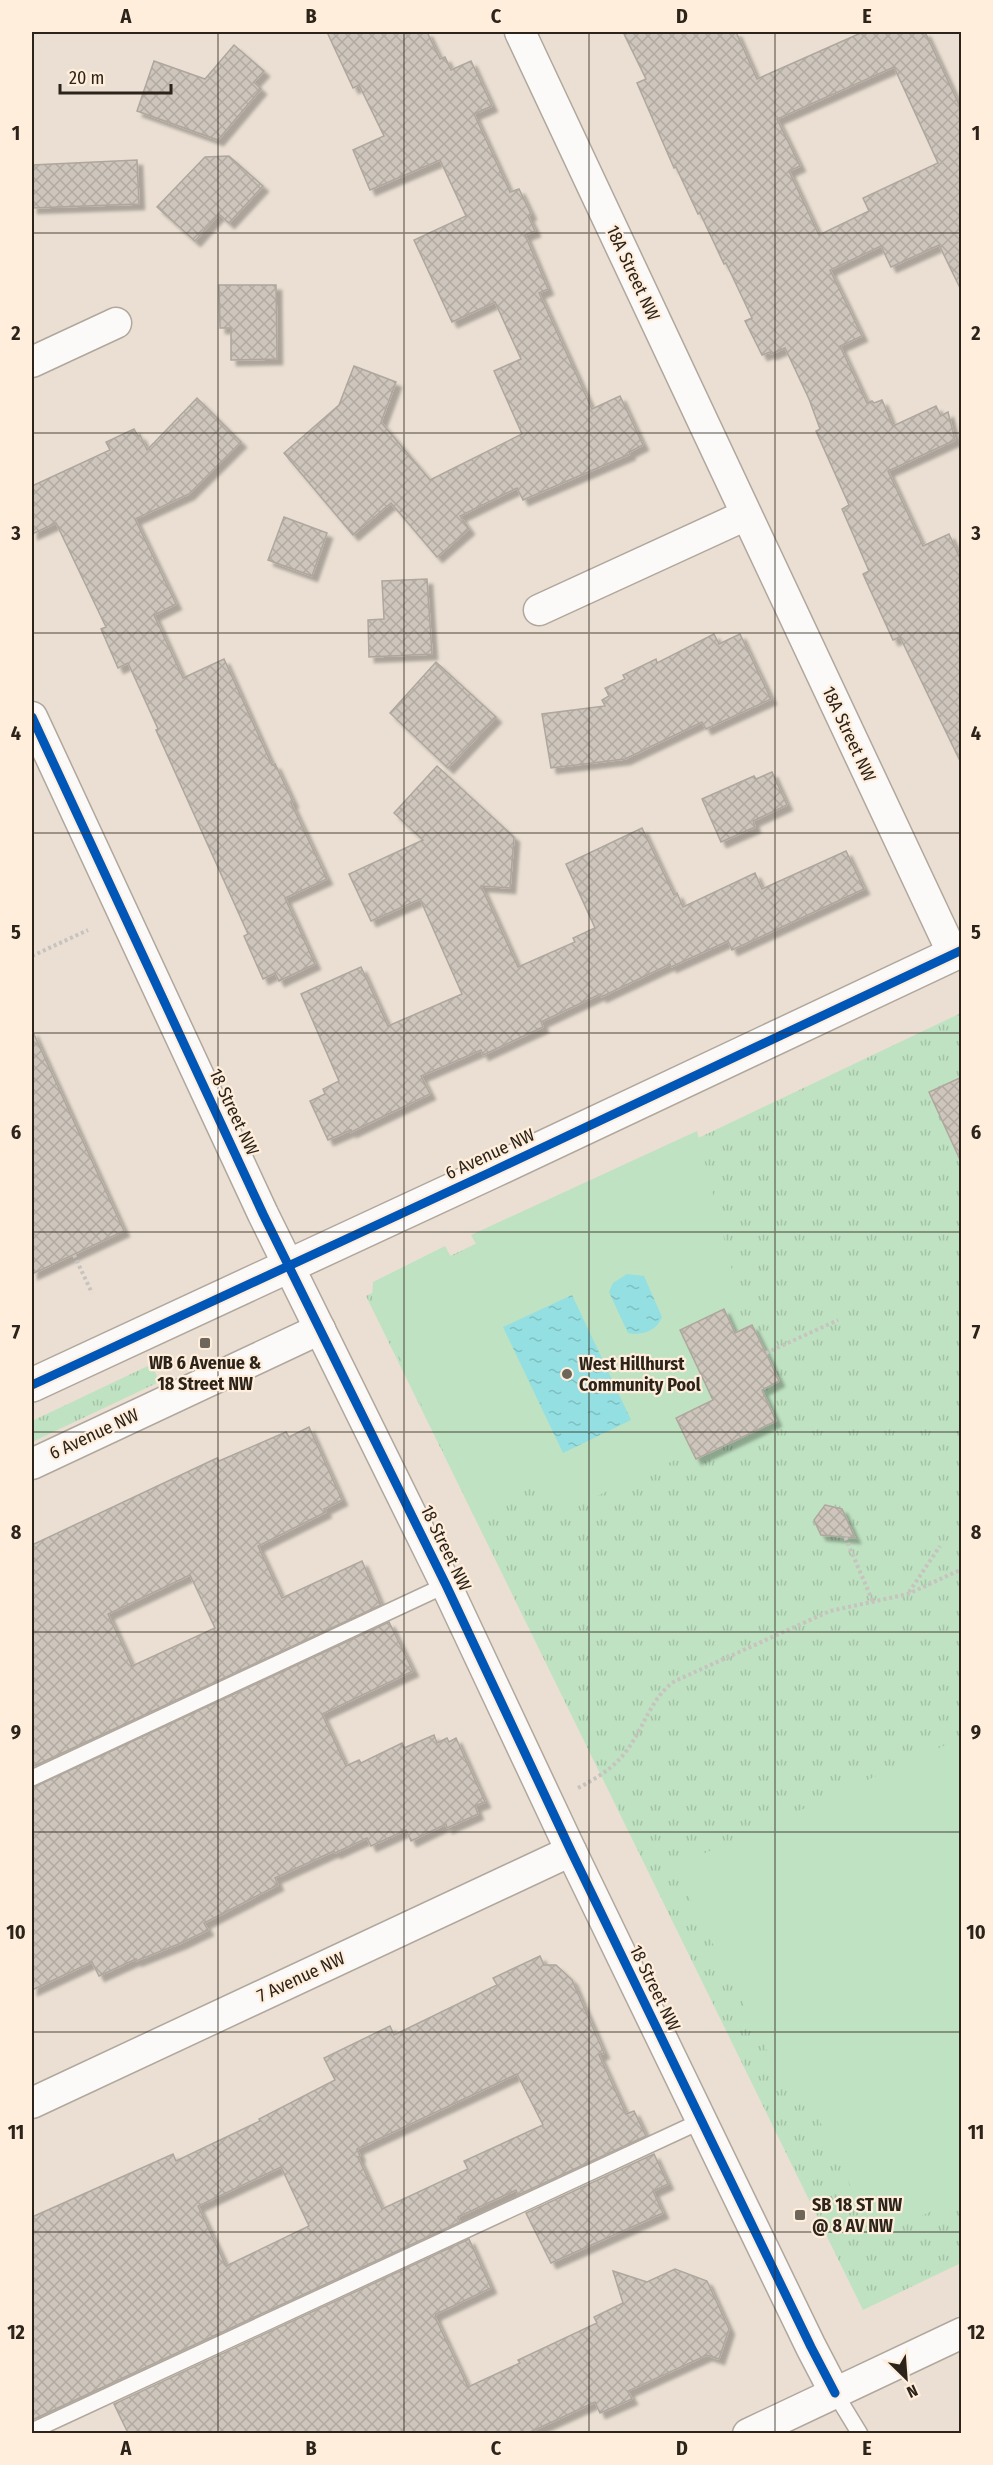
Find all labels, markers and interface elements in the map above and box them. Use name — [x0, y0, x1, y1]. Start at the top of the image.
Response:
text: A — [120, 4, 133, 28]
text: B — [305, 4, 317, 28]
text: C — [491, 4, 502, 28]
text: D — [676, 4, 688, 28]
text: E — [862, 4, 872, 28]
scale bar — [60, 57, 171, 95]
text: 20 m — [69, 67, 104, 89]
text: 1 — [12, 121, 20, 145]
text: 1 — [972, 121, 980, 145]
street label: 18A Street NW — [601, 222, 665, 325]
text: 2 — [10, 321, 21, 345]
text: 2 — [970, 321, 981, 345]
text: 3 — [10, 521, 21, 545]
text: 3 — [970, 521, 981, 545]
street label: 18A Street NW — [817, 683, 881, 786]
text: 4 — [11, 721, 21, 745]
text: 4 — [971, 721, 981, 745]
text: 5 — [11, 920, 21, 944]
text: 5 — [971, 920, 981, 944]
street label: 18 Street NW — [204, 1065, 264, 1159]
text: 6 — [11, 1120, 21, 1144]
text: 6 — [971, 1120, 981, 1144]
street label: 6 Avenue NW — [442, 1124, 539, 1184]
text: 7 — [12, 1320, 21, 1344]
text: 7 — [972, 1320, 981, 1344]
marker: WB 6 Avenue & 18 Street NW — [198, 1336, 212, 1350]
place label: WB 6 Avenue & 18 Street NW — [149, 1352, 262, 1395]
place label: West Hillhurst Community Pool — [579, 1353, 701, 1396]
marker: West Hillhurst Community Pool — [560, 1367, 574, 1381]
street label: 6 Avenue NW — [46, 1404, 143, 1464]
street label: 18 Street NW — [416, 1501, 477, 1595]
text: 8 — [11, 1520, 22, 1544]
text: 8 — [971, 1520, 982, 1544]
text: 9 — [11, 1720, 21, 1744]
text: 9 — [971, 1720, 981, 1744]
text: 10 — [6, 1920, 26, 1944]
text: 10 — [966, 1920, 986, 1944]
street label: 18 Street NW — [625, 1941, 686, 2035]
street label: 7 Avenue NW — [254, 1947, 349, 2007]
text: 11 — [8, 2120, 24, 2144]
text: 11 — [968, 2120, 984, 2144]
place label: SB 18 ST NW @ 8 AV NW — [812, 2194, 902, 2237]
marker: SB 18 ST NW @ 8 AV NW — [793, 2208, 807, 2222]
text: 12 — [7, 2320, 25, 2344]
text: 12 — [967, 2320, 985, 2344]
north arrow — [876, 2348, 936, 2408]
text: N — [904, 2381, 920, 2402]
text: A — [120, 2436, 133, 2460]
text: B — [305, 2436, 317, 2460]
text: C — [491, 2436, 502, 2460]
text: D — [676, 2436, 688, 2460]
text: E — [862, 2436, 872, 2460]

